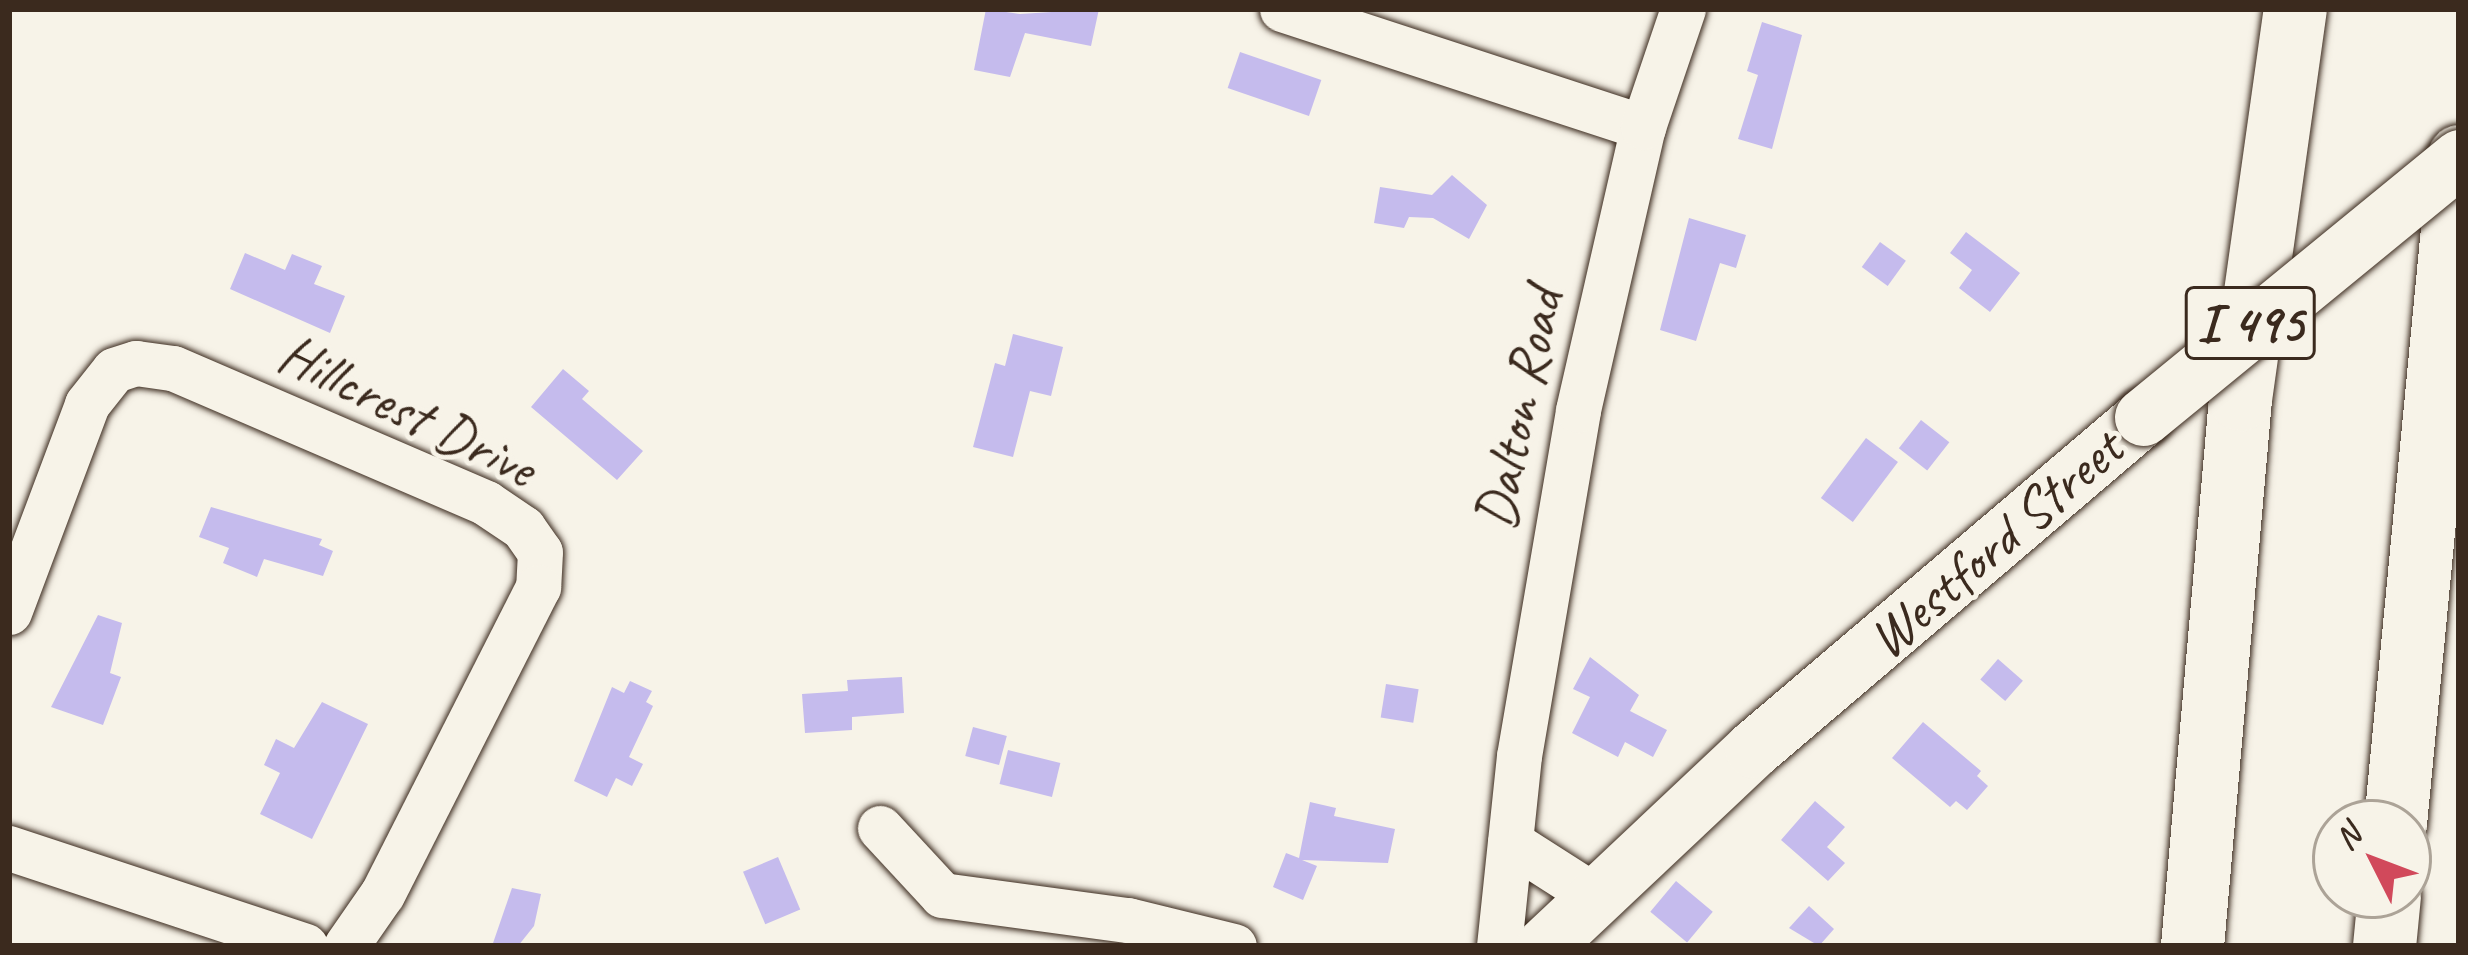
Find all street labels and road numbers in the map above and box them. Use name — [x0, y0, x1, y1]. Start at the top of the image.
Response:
road number: I 495 — [2184, 275, 2316, 371]
street label: Dalton Road — [1460, 284, 1578, 534]
street label: Hillcrest Drive — [267, 319, 547, 503]
street label: Westford Street — [1853, 415, 2137, 673]

